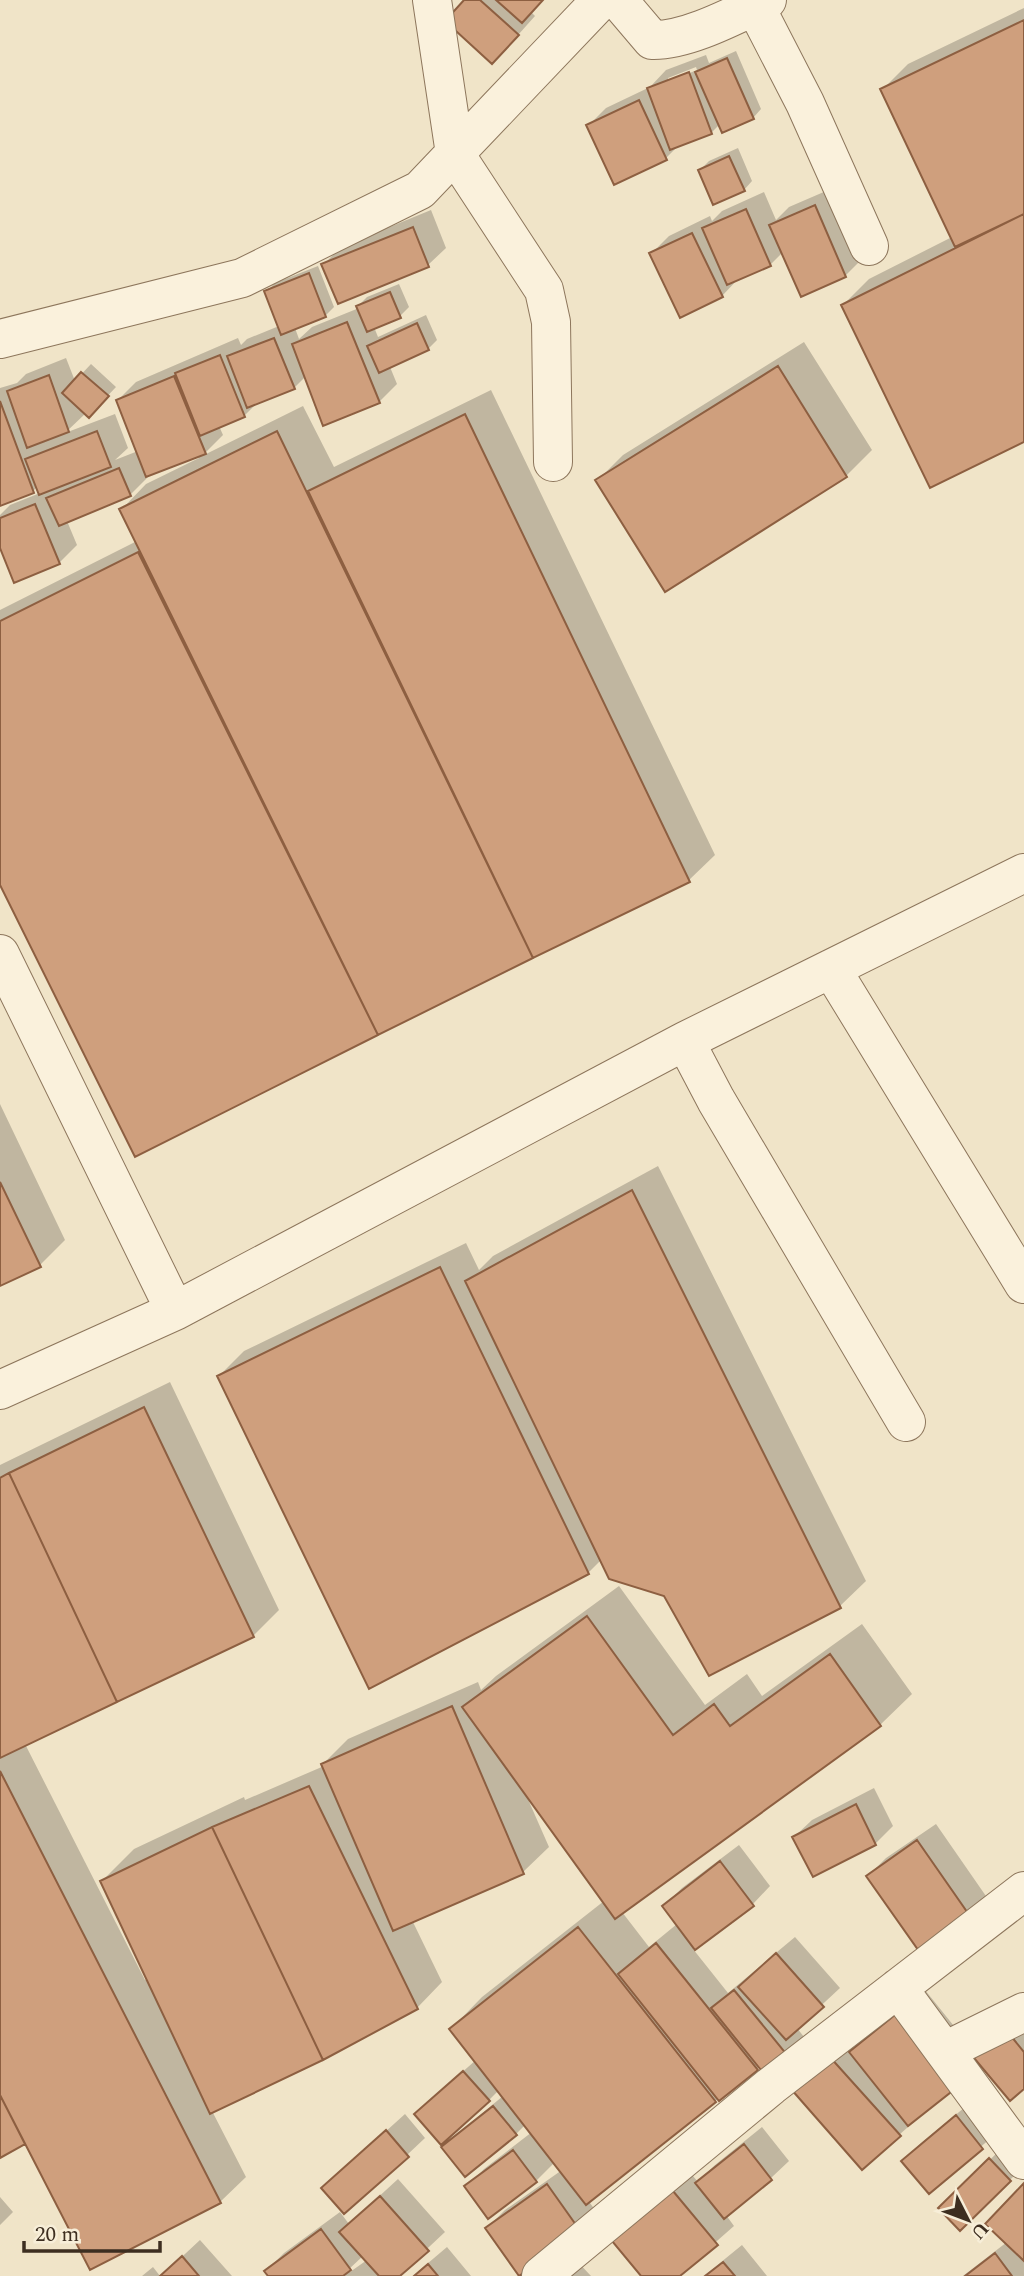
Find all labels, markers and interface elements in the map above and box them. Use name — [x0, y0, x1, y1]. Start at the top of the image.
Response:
north arrow — [933, 2185, 1003, 2255]
scale bar — [24, 2210, 161, 2254]
text: U — [963, 2215, 996, 2246]
text: 20 m — [35, 2219, 79, 2251]

